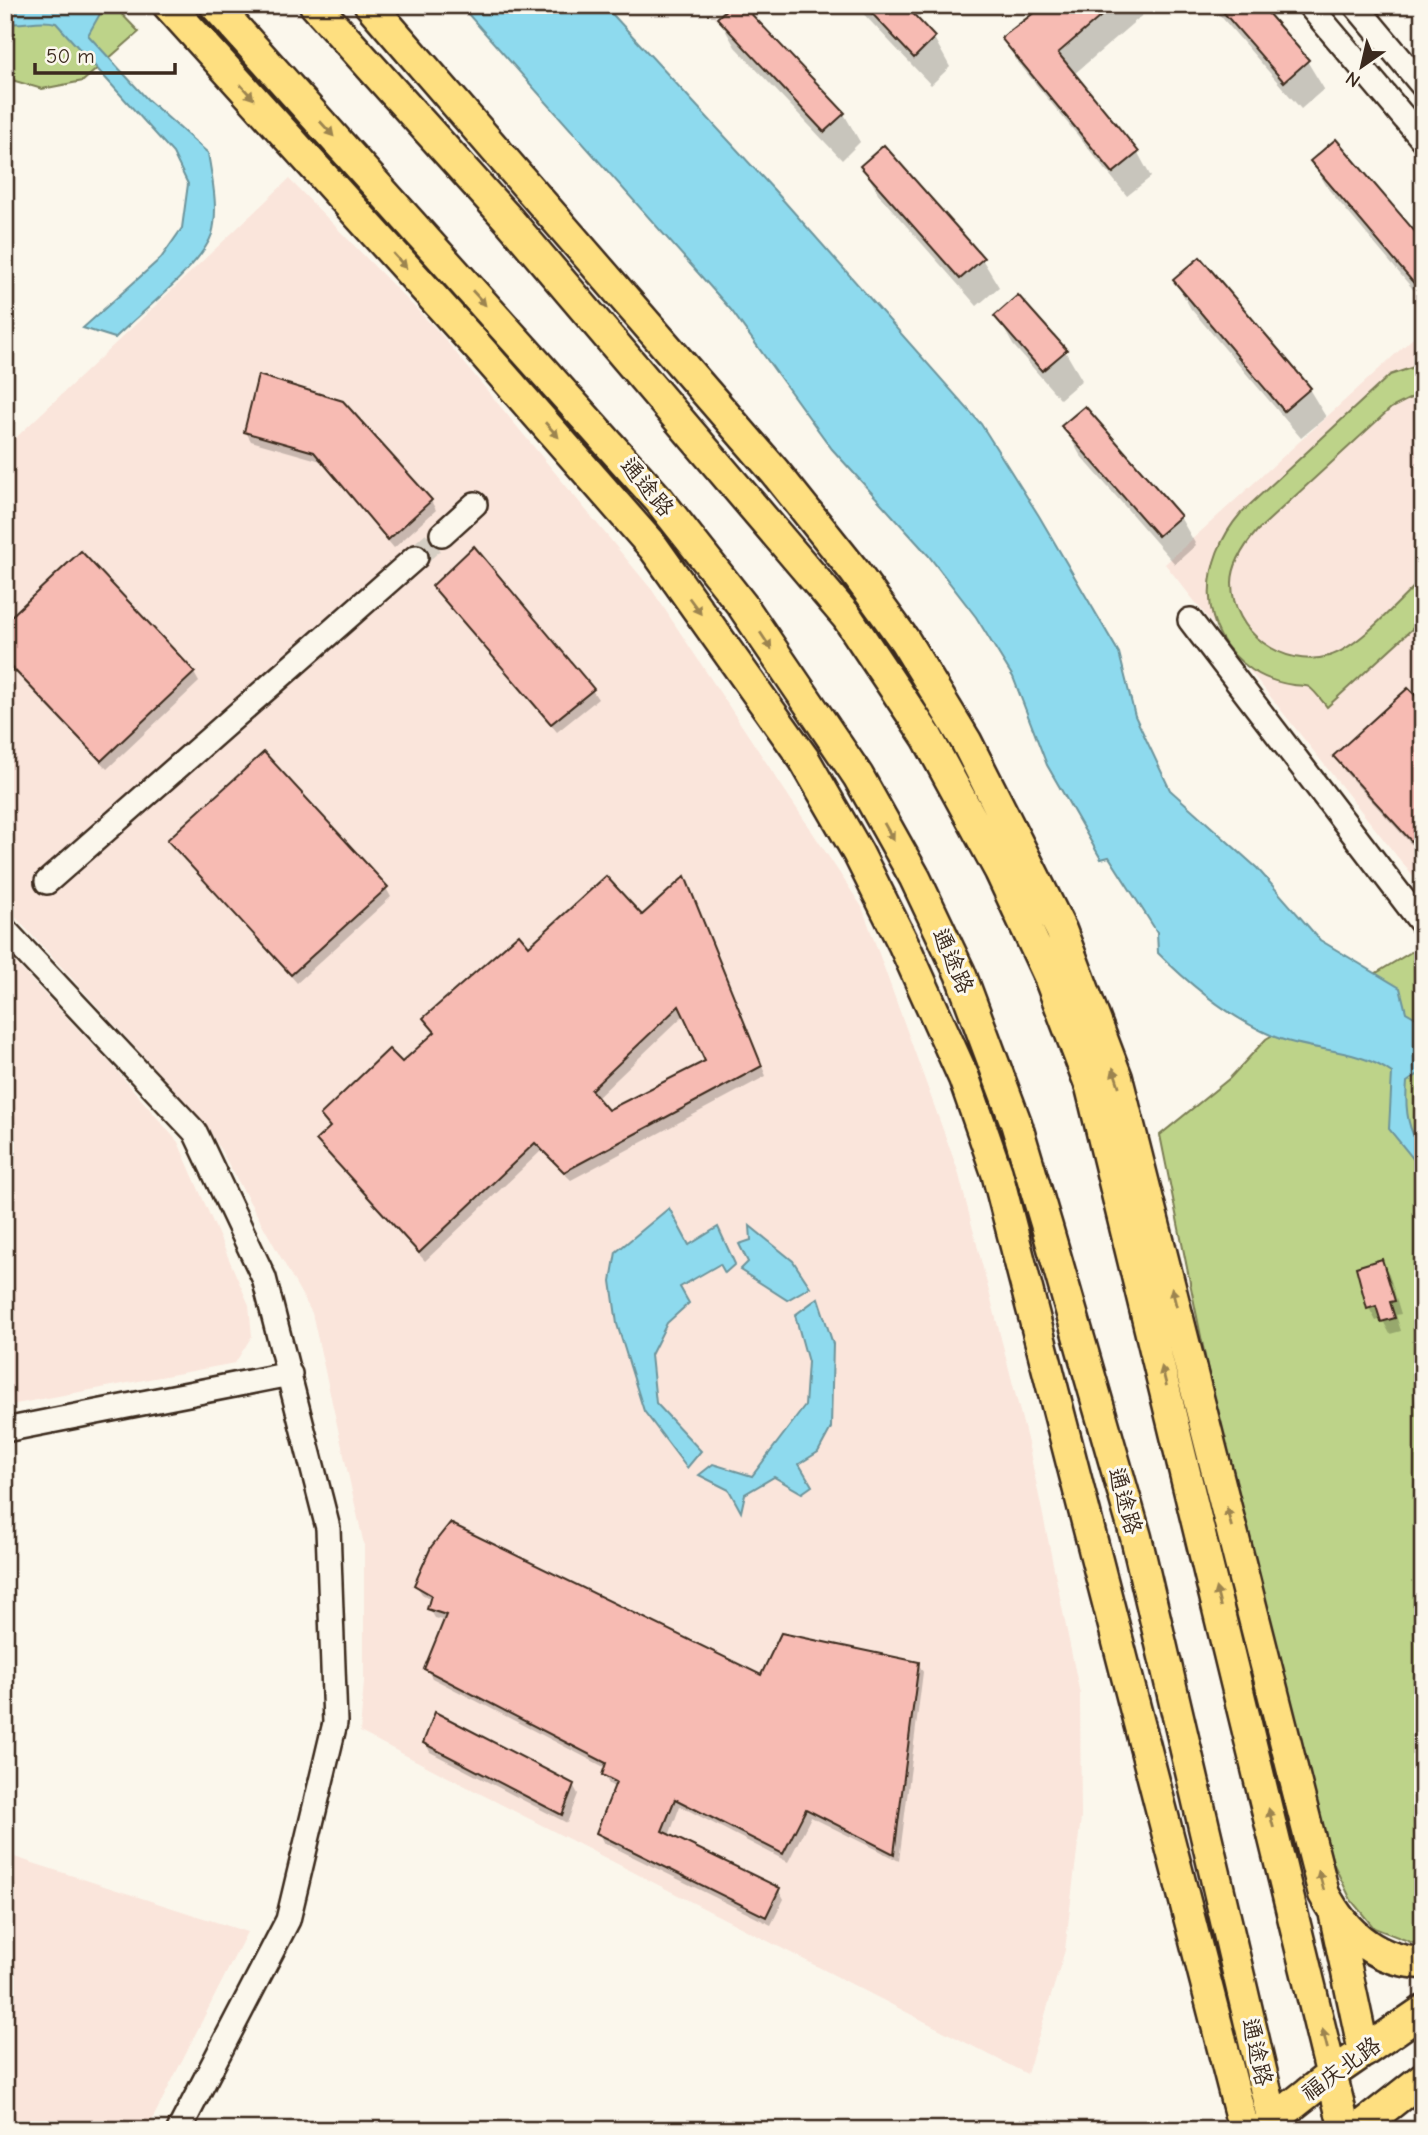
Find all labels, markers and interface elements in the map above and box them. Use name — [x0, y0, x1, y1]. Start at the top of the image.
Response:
scale bar — [35, 32, 175, 76]
north arrow — [1326, 32, 1396, 102]
text: 50 m — [46, 44, 95, 68]
text: N — [1342, 67, 1364, 92]
one-way arrow — [239, 83, 255, 101]
one-way arrow — [319, 120, 335, 138]
one-way arrow — [392, 252, 407, 269]
one-way arrow — [471, 289, 486, 306]
one-way arrow — [544, 421, 560, 439]
street label: 通途路 — [614, 452, 680, 522]
one-way arrow — [688, 597, 702, 615]
one-way arrow — [759, 632, 773, 650]
one-way arrow — [883, 823, 895, 842]
street label: 通途路 — [927, 924, 979, 998]
one-way arrow — [1110, 1066, 1121, 1087]
one-way arrow — [1168, 1285, 1179, 1307]
one-way arrow — [1158, 1365, 1169, 1387]
street label: 通途路 — [1103, 1464, 1147, 1538]
one-way arrow — [1223, 1506, 1234, 1528]
one-way arrow — [1212, 1586, 1223, 1608]
one-way arrow — [1266, 1807, 1277, 1829]
one-way arrow — [1315, 1869, 1326, 1891]
street label: 通途路 — [1236, 2015, 1278, 2089]
one-way arrow — [1319, 2028, 1330, 2050]
street label: 福庆北路 — [1296, 2031, 1386, 2107]

